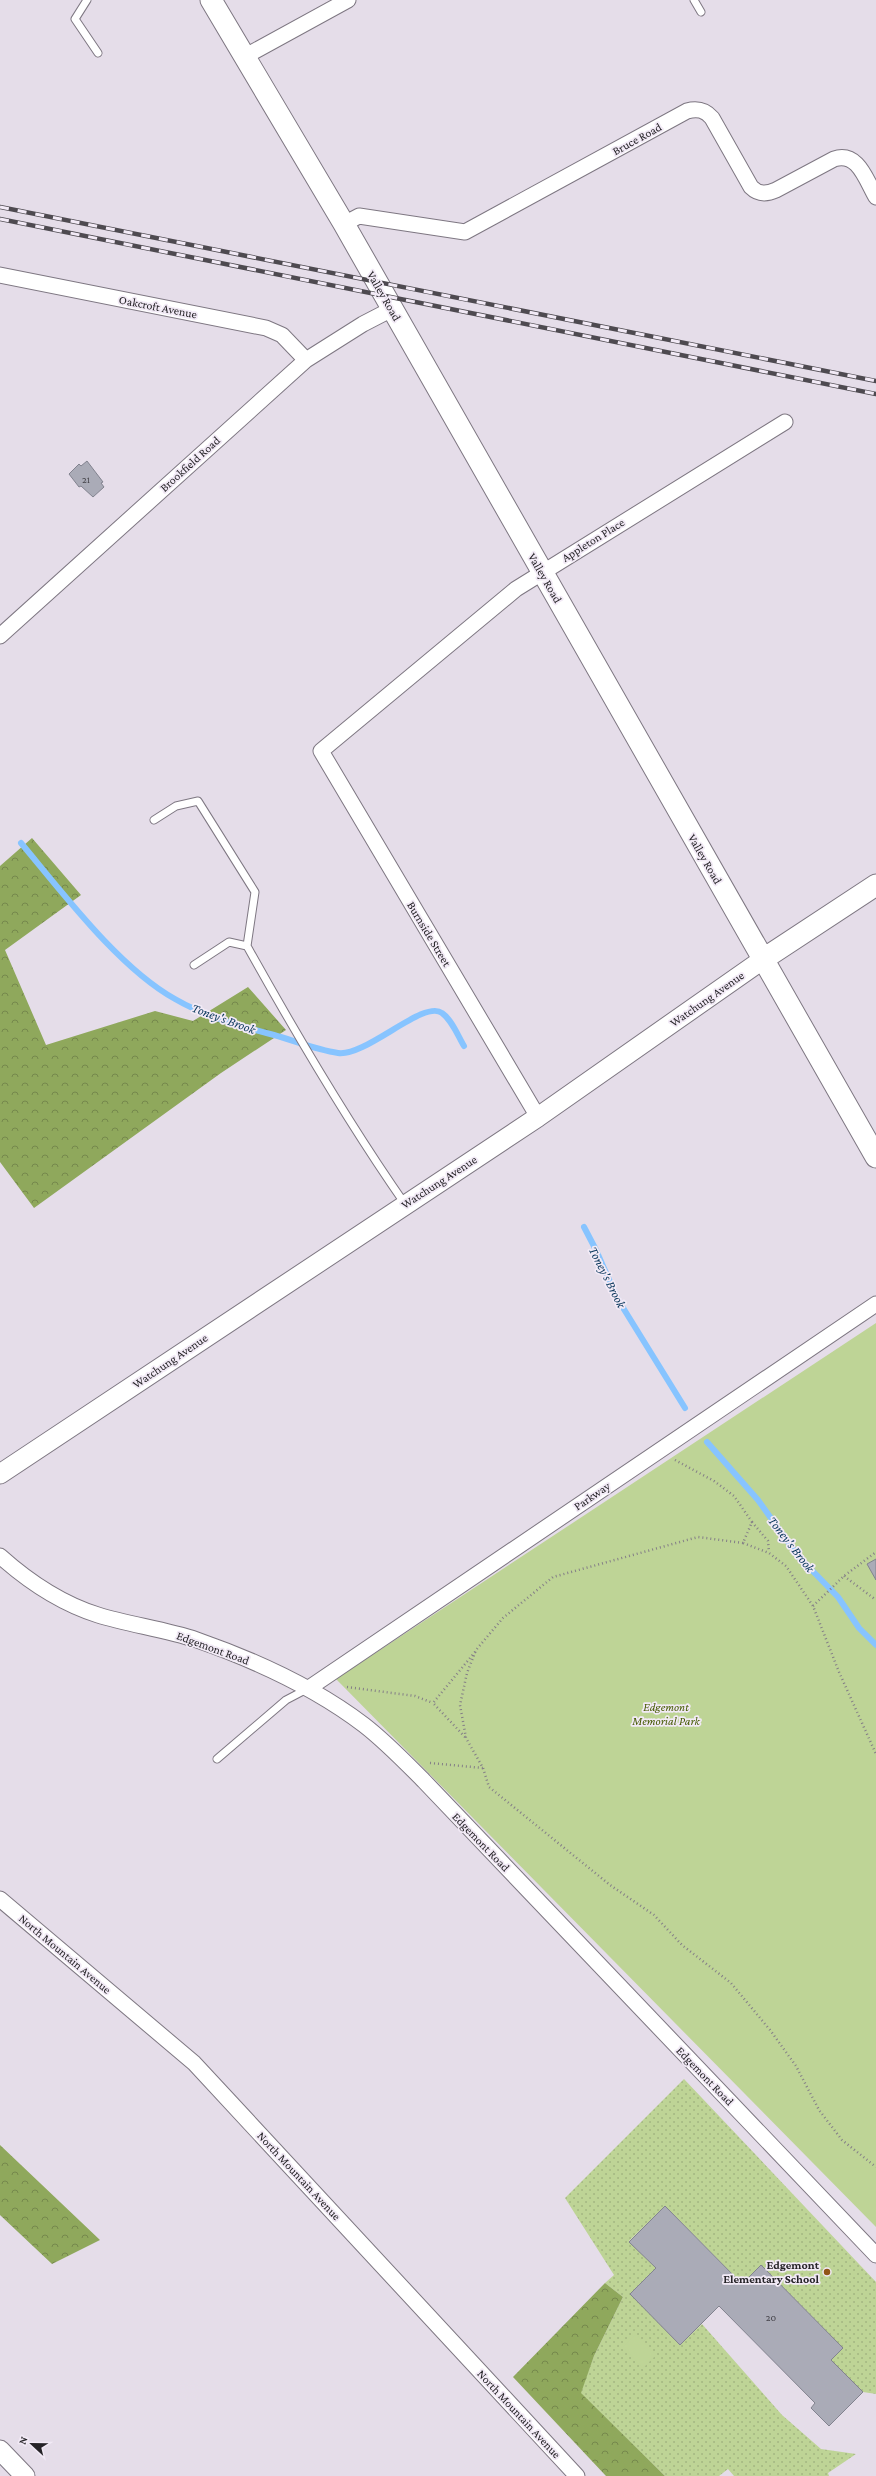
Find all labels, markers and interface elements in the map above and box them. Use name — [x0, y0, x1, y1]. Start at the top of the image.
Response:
street label: Bruce Road — [610, 119, 665, 158]
street label: Valley Road — [364, 268, 404, 324]
street label: Oakcroft Avenue — [118, 293, 198, 321]
street label: Brookfield Road — [157, 433, 223, 495]
house number: 21 — [82, 474, 90, 485]
street label: Appleton Place — [559, 515, 627, 565]
street label: Valley Road — [525, 550, 565, 606]
street label: Valley Road — [685, 831, 725, 887]
street label: Burnside Street — [404, 899, 454, 970]
street label: Watchung Avenue — [667, 968, 747, 1030]
water label: Toney's Brook — [190, 1000, 259, 1037]
street label: Watchung Avenue — [398, 1152, 480, 1212]
water label: Toney's Brook — [586, 1244, 630, 1311]
street label: Watchung Avenue — [130, 1331, 210, 1391]
street label: Parkway — [571, 1479, 613, 1513]
water label: Toney's Brook — [765, 1513, 819, 1576]
street label: Edgemont Road — [175, 1628, 252, 1668]
park label: Edgemont Memorial Park — [631, 1700, 700, 1728]
street label: Edgemont Road — [449, 1810, 513, 1875]
street label: North Mountain Avenue — [16, 1911, 114, 1997]
street label: Edgemont Road — [673, 2044, 737, 2109]
street label: North Mountain Avenue — [254, 2129, 344, 2223]
place label: Edgemont Elementary School — [723, 2258, 820, 2286]
marker: Edgemont Elementary School — [822, 2267, 832, 2277]
house number: 20 — [766, 2312, 777, 2323]
street label: North Mountain Avenue — [474, 2367, 564, 2461]
north arrow — [12, 2424, 52, 2464]
text: N — [16, 2434, 30, 2446]

